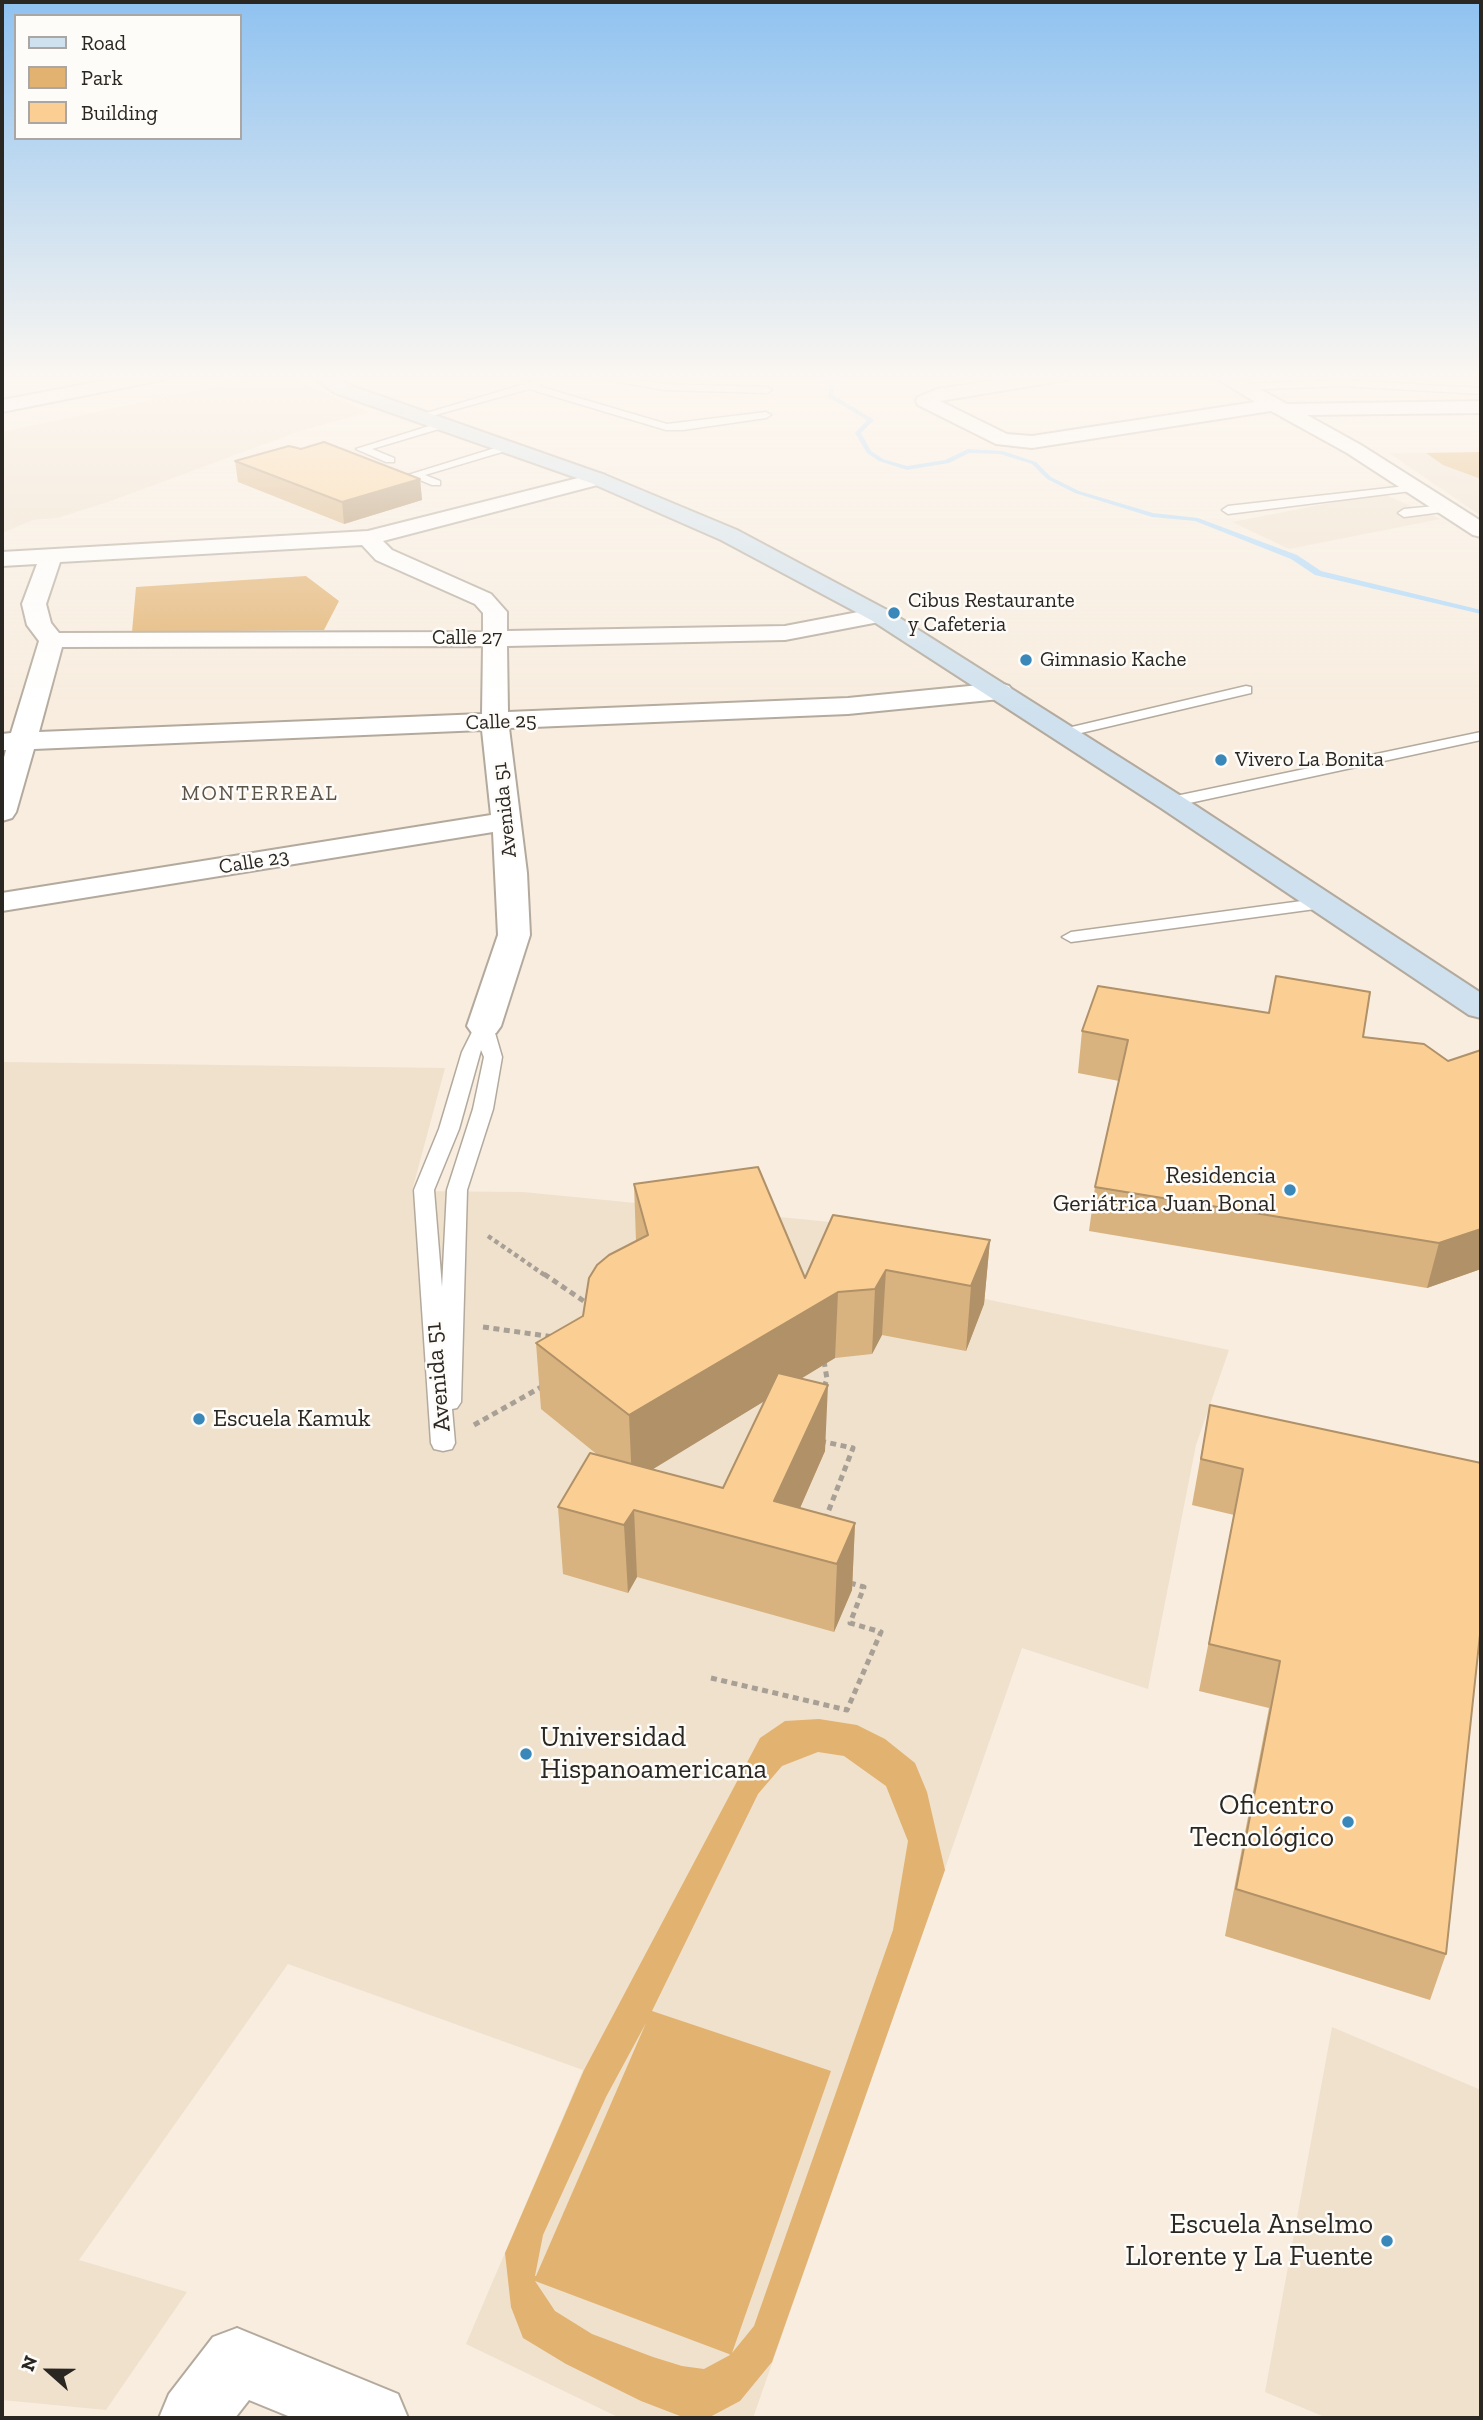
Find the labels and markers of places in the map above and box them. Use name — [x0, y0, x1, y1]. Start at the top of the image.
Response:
place label: Cibus Restaurante y Cafeteria — [908, 588, 1075, 638]
marker: Cibus Restaurante y Cafeteria — [886, 605, 902, 621]
place label: Gimnasio Kache — [1040, 647, 1186, 673]
marker: Gimnasio Kache — [1018, 652, 1034, 668]
place label: Vivero La Bonita — [1235, 747, 1384, 773]
marker: Vivero La Bonita — [1213, 752, 1229, 768]
place label: Residencia Geriátrica Juan Bonal — [1053, 1162, 1276, 1218]
marker: Residencia Geriátrica Juan Bonal — [1282, 1182, 1298, 1198]
place label: Escuela Kamuk — [213, 1405, 371, 1433]
marker: Escuela Kamuk — [191, 1411, 207, 1427]
place label: Universidad Hispanoamericana — [540, 1721, 767, 1787]
marker: Universidad Hispanoamericana — [518, 1746, 534, 1762]
place label: Oficentro Tecnológico — [1190, 1789, 1334, 1855]
marker: Oficentro Tecnológico — [1340, 1814, 1356, 1830]
place label: Escuela Anselmo Llorente y La Fuente — [1125, 2208, 1373, 2274]
marker: Escuela Anselmo Llorente y La Fuente — [1379, 2233, 1395, 2249]

